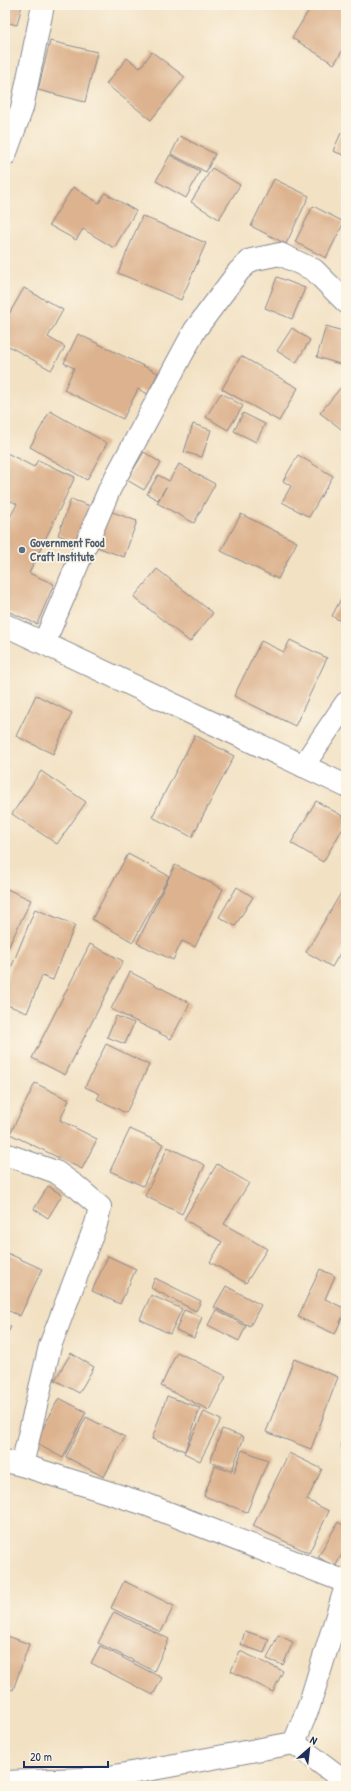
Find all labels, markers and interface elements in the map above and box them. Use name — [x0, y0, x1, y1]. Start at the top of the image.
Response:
place label: Government Food Craft Institute — [30, 534, 105, 565]
marker: Government Food Craft Institute — [17, 545, 27, 555]
north arrow — [289, 1729, 329, 1769]
text: N — [308, 1733, 320, 1748]
scale bar — [24, 1743, 108, 1769]
text: 20 m — [30, 1748, 52, 1765]

